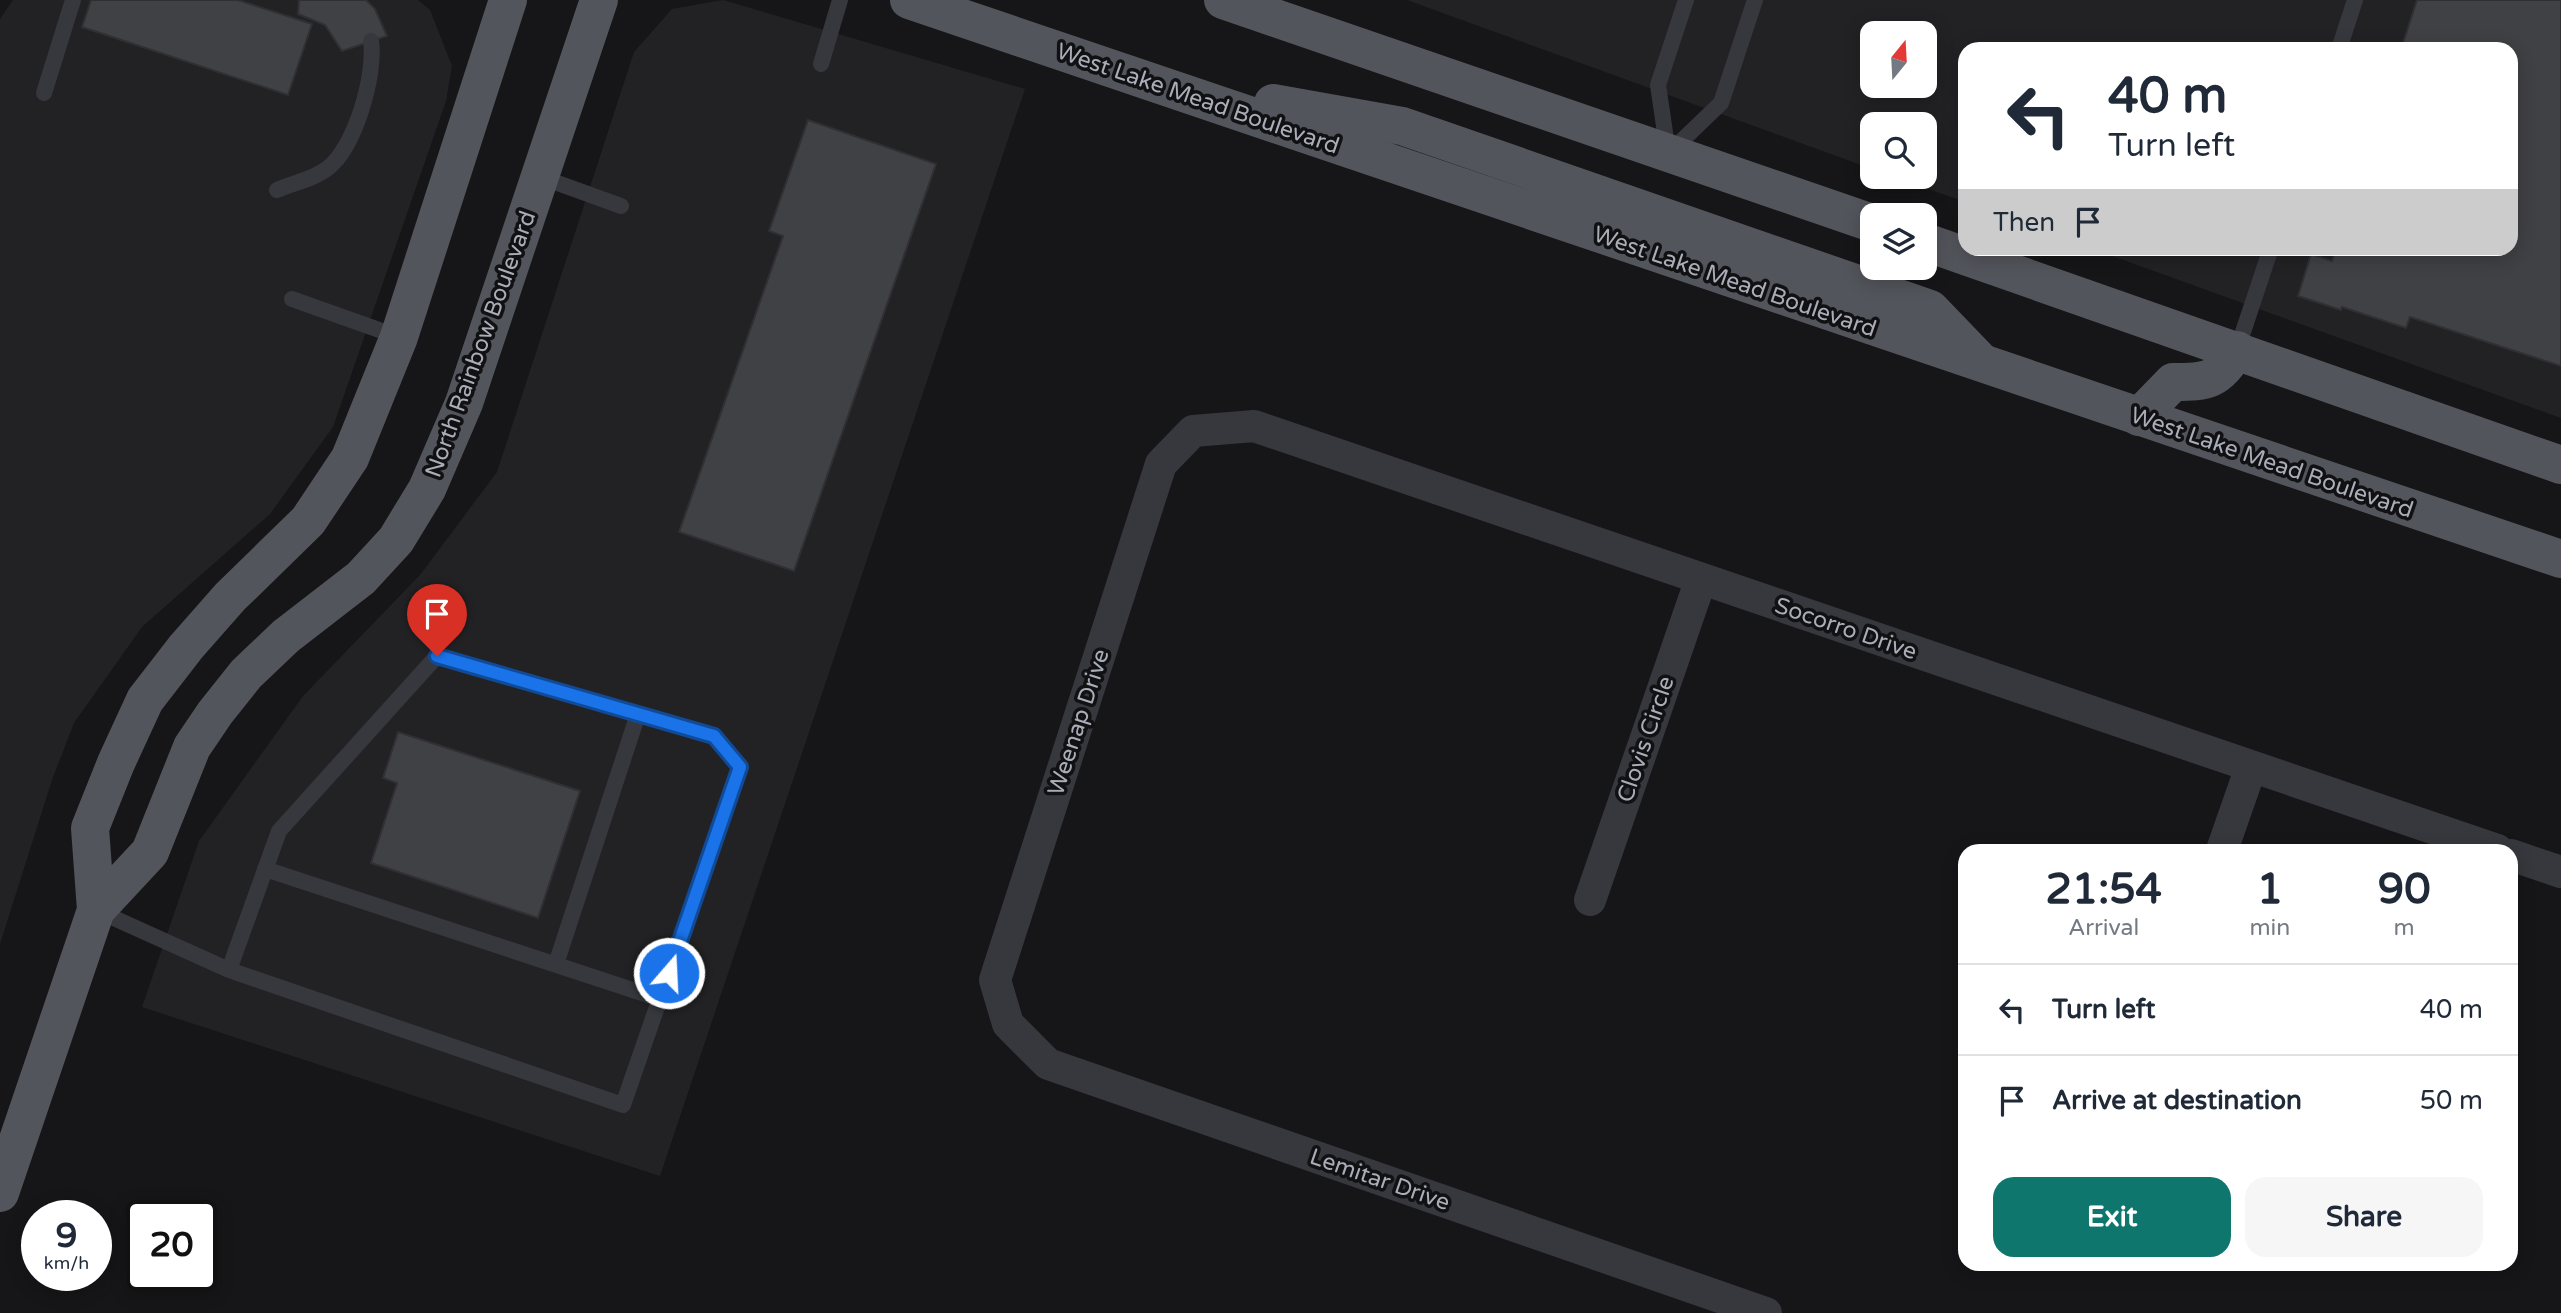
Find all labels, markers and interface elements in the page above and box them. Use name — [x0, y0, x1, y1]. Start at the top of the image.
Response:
north arrow — [1860, 21, 1937, 98]
map controls — [1860, 21, 1937, 280]
street label: West Lake Mead Boulevard — [1053, 37, 1343, 161]
text: 40 m — [2108, 67, 2227, 126]
icon: left — [1993, 70, 2084, 161]
button: search — [1860, 112, 1937, 189]
text: Turn left — [2108, 127, 2235, 165]
button: layers — [1860, 203, 1937, 280]
icon: arrive — [2069, 203, 2107, 241]
street label: North Rainbow Boulevard — [420, 207, 542, 481]
text: Then — [1993, 207, 2055, 238]
street label: West Lake Mead Boulevard — [1590, 220, 1880, 344]
street label: West Lake Mead Boulevard — [2127, 401, 2417, 525]
pin — [407, 584, 467, 656]
street label: Socorro Drive — [1771, 592, 1920, 666]
icon: arrive — [418, 595, 456, 633]
street label: Weenap Drive — [1042, 646, 1116, 799]
street label: Clovis Circle — [1611, 673, 1681, 806]
text: 21:54 — [2045, 864, 2162, 915]
text: 1 — [2257, 864, 2283, 915]
text: 90 — [2378, 864, 2431, 915]
text: Arrival — [2068, 914, 2139, 942]
text: min — [2249, 914, 2290, 942]
text: m — [2394, 914, 2415, 942]
position arrow — [632, 936, 706, 1010]
icon: left — [1993, 991, 2031, 1029]
text: Turn left — [2052, 994, 2155, 1025]
text: 40 m — [2420, 994, 2483, 1025]
icon: arrive — [1993, 1082, 2031, 1120]
text: Arrive at destination — [2052, 1085, 2302, 1116]
text: 50 m — [2420, 1085, 2483, 1116]
street label: Lemitar Drive — [1306, 1143, 1453, 1217]
button: Exit — [1993, 1177, 2231, 1257]
button: Share — [2245, 1177, 2483, 1257]
speed limit sign: 20 — [126, 1200, 217, 1291]
text: 9 — [56, 1215, 77, 1257]
text: km/h — [44, 1252, 89, 1274]

